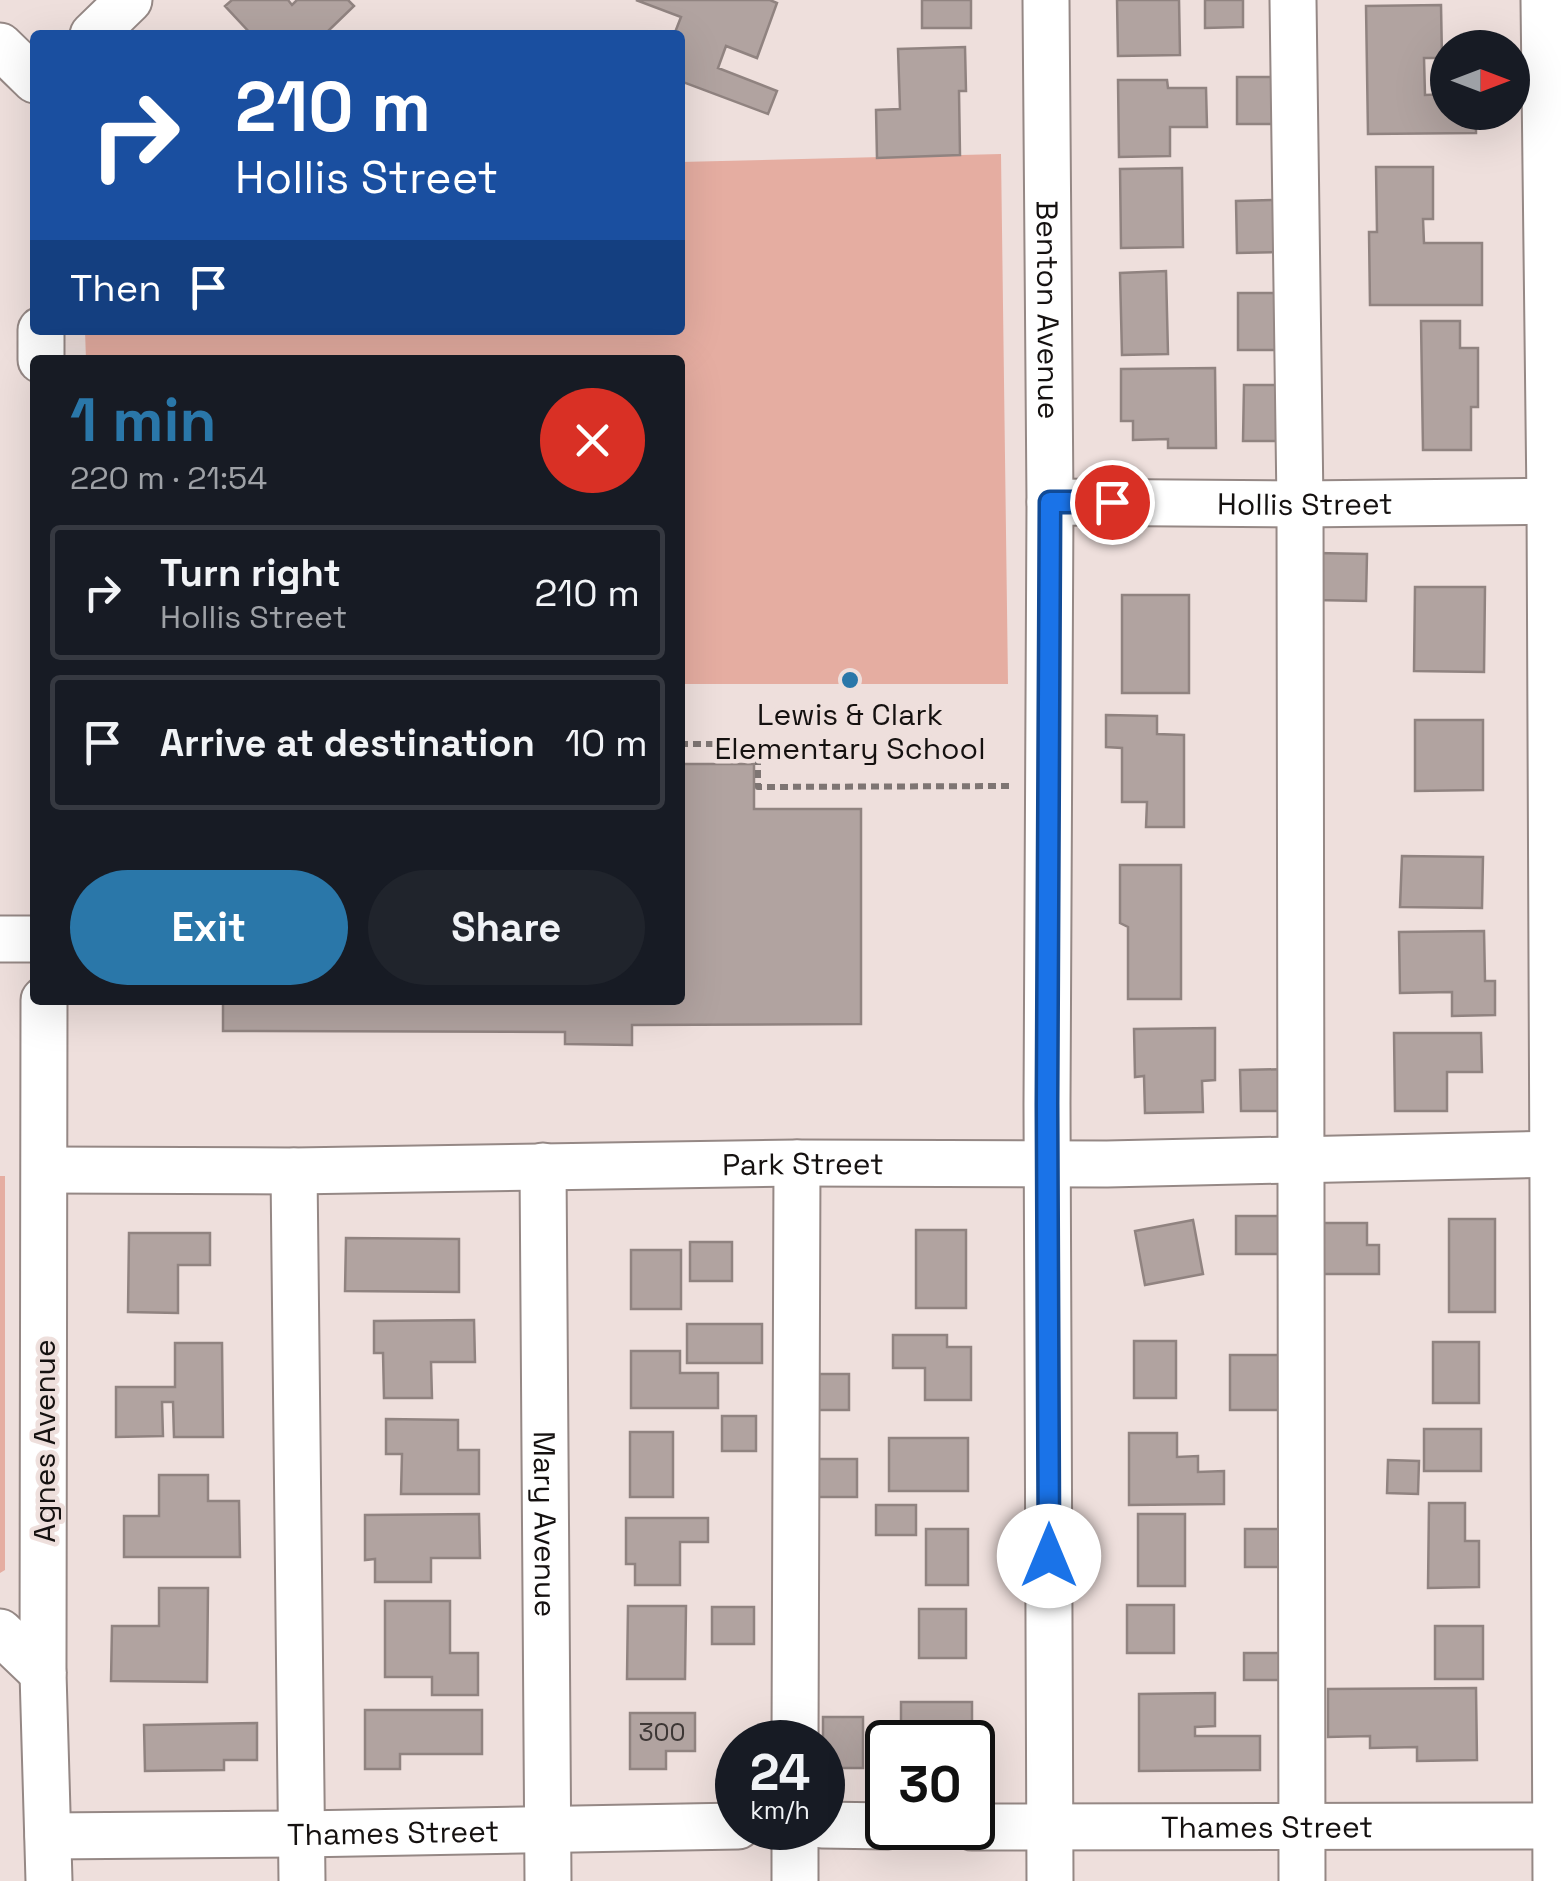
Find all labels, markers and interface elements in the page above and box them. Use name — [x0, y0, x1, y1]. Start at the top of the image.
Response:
north arrow — [1430, 30, 1530, 130]
map controls — [1430, 30, 1530, 130]
text: 210 m — [235, 62, 431, 151]
icon: right — [70, 70, 200, 200]
text: Hollis Street — [235, 149, 498, 206]
street label: Benton Avenue — [1028, 200, 1069, 420]
icon: arrive — [181, 260, 236, 315]
text: Then — [70, 264, 161, 312]
text: 1 min — [70, 382, 217, 459]
button: close — [540, 388, 645, 493]
text: 220 m · 21:54 — [70, 458, 267, 498]
pin — [1070, 460, 1155, 545]
icon: arrive — [1085, 475, 1140, 530]
street label: Hollis Street — [1217, 483, 1393, 524]
text: Turn right — [160, 549, 341, 597]
icon: right — [75, 565, 130, 620]
text: 210 m — [534, 569, 640, 617]
text: Hollis Street — [160, 597, 347, 637]
marker: Lewis & Clark Elementary School — [839, 669, 861, 691]
place label: Lewis & Clark Elementary School — [714, 695, 986, 768]
icon: arrive — [75, 715, 130, 770]
text: Arrive at destination — [160, 719, 535, 767]
text: 10 m — [565, 719, 648, 767]
button: Exit — [70, 870, 348, 985]
button: Share — [368, 870, 645, 985]
street label: Park Street — [722, 1143, 884, 1184]
street label: Agnes Avenue — [25, 1339, 64, 1543]
street label: Mary Avenue — [525, 1431, 566, 1617]
position arrow — [997, 1504, 1101, 1608]
house number: 300 — [638, 1716, 686, 1748]
speed limit sign: 30 — [865, 1720, 995, 1850]
text: 24 — [750, 1741, 810, 1805]
text: km/h — [750, 1794, 810, 1826]
street label: Thames Street — [1161, 1807, 1373, 1846]
street label: Thames Street — [287, 1811, 499, 1854]

